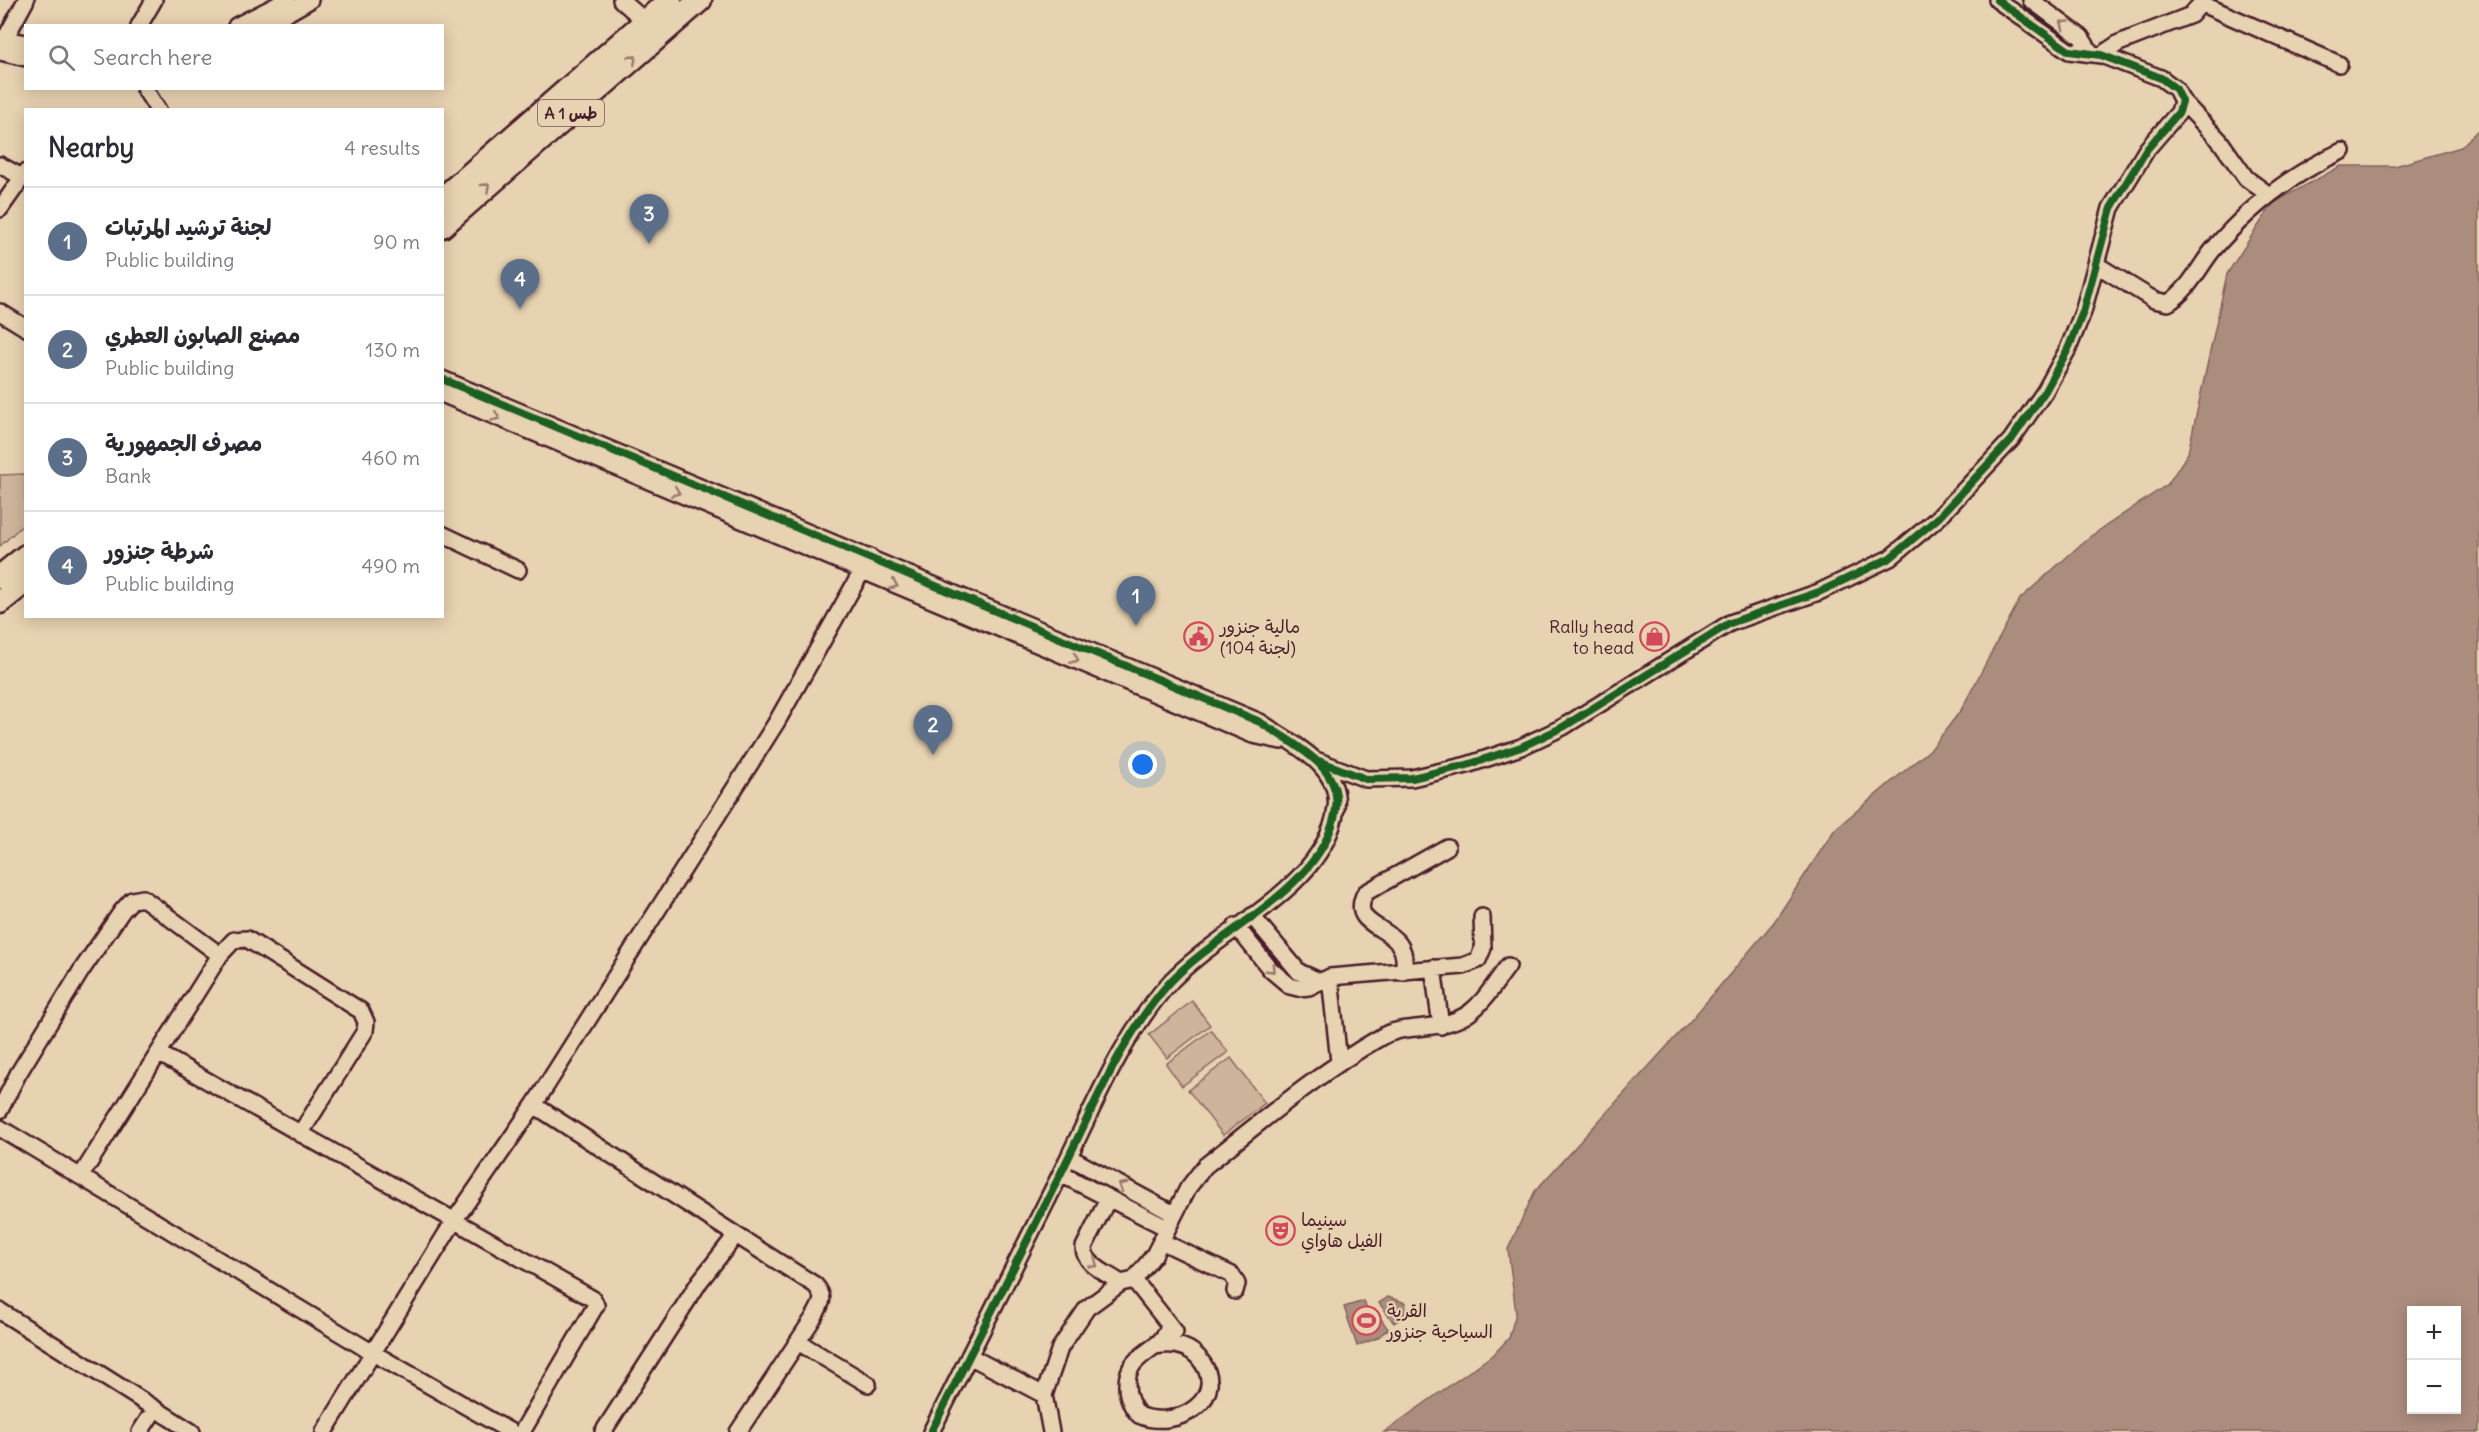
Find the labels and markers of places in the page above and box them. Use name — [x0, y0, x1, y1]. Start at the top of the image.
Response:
pin: 3 — [630, 194, 668, 244]
pin: 4 — [500, 260, 540, 309]
pin: 1 — [1116, 576, 1156, 626]
place label: مالية جنزور (لجنة 104) — [1218, 615, 1300, 659]
place label: Rally head to head — [1549, 615, 1634, 659]
public building icon: مالية جنزور (لجنة 104) — [1183, 621, 1215, 653]
shop icon: Rally head to head — [1639, 621, 1671, 653]
pin: 2 — [914, 706, 952, 755]
place label: سينيما الفيل هاواي — [1301, 1208, 1383, 1254]
theatre icon: سينيما الفيل هاواي — [1264, 1214, 1296, 1246]
place label: القرية السياحية جنزور — [1385, 1299, 1493, 1343]
sports icon: القرية السياحية جنزور — [1350, 1305, 1382, 1337]

